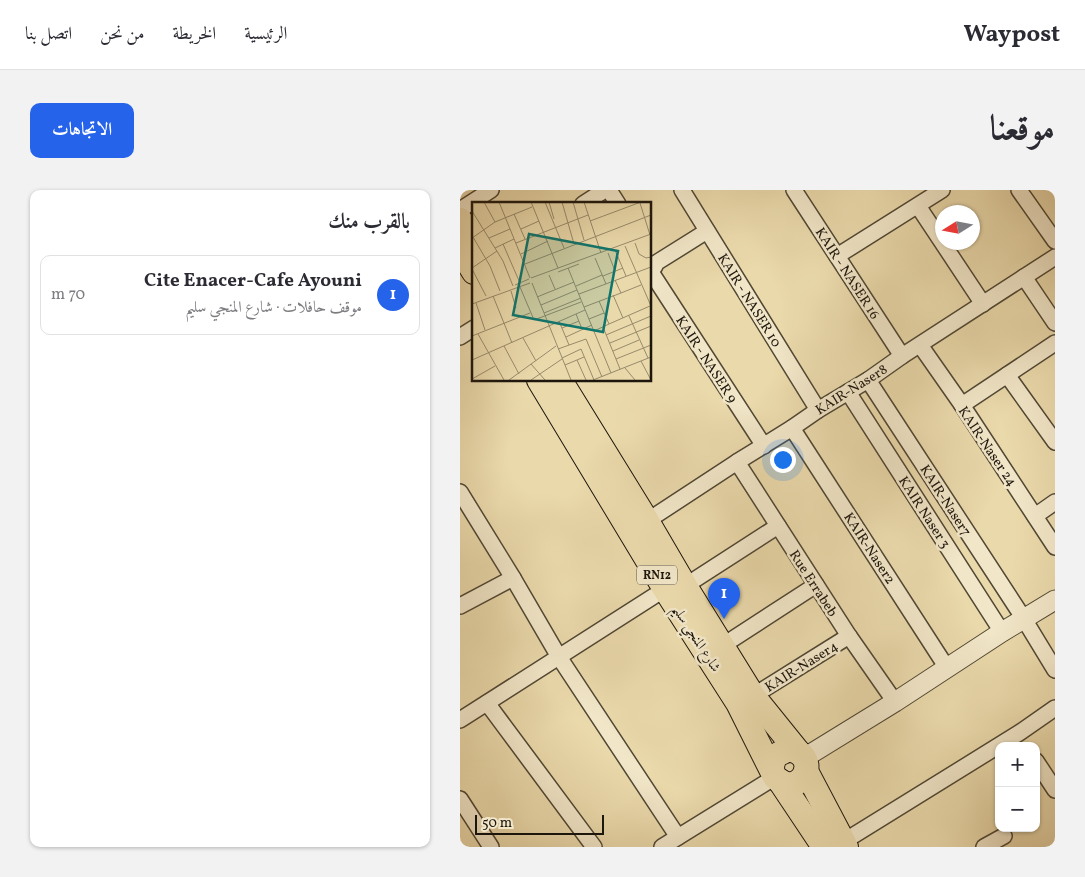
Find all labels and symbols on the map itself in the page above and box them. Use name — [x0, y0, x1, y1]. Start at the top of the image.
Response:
inset map — [472, 202, 651, 381]
north arrow — [935, 205, 980, 250]
street label: KAIR - NASER 16 — [810, 224, 884, 323]
street label: KAIR - NASER 10 — [712, 250, 785, 351]
street label: KAIR - NASER 9 — [670, 312, 741, 407]
street label: KAIR-Naser8 — [812, 361, 891, 420]
street label: KAIR-Naser 24 — [953, 403, 1021, 491]
your location — [770, 447, 796, 473]
street label: KAIR-Naser7 — [915, 461, 975, 540]
street label: KAIR Naser 3 — [893, 473, 954, 553]
street label: KAIR-Naser2 — [838, 509, 899, 588]
street label: Rue Errabeb — [784, 547, 842, 621]
road number: RN12 — [637, 566, 677, 584]
pin: 1 — [708, 578, 740, 619]
street label: شارع المنجي سليم — [664, 602, 725, 678]
street label: KAIR-Naser4 — [762, 637, 842, 697]
scale bar — [475, 812, 604, 835]

